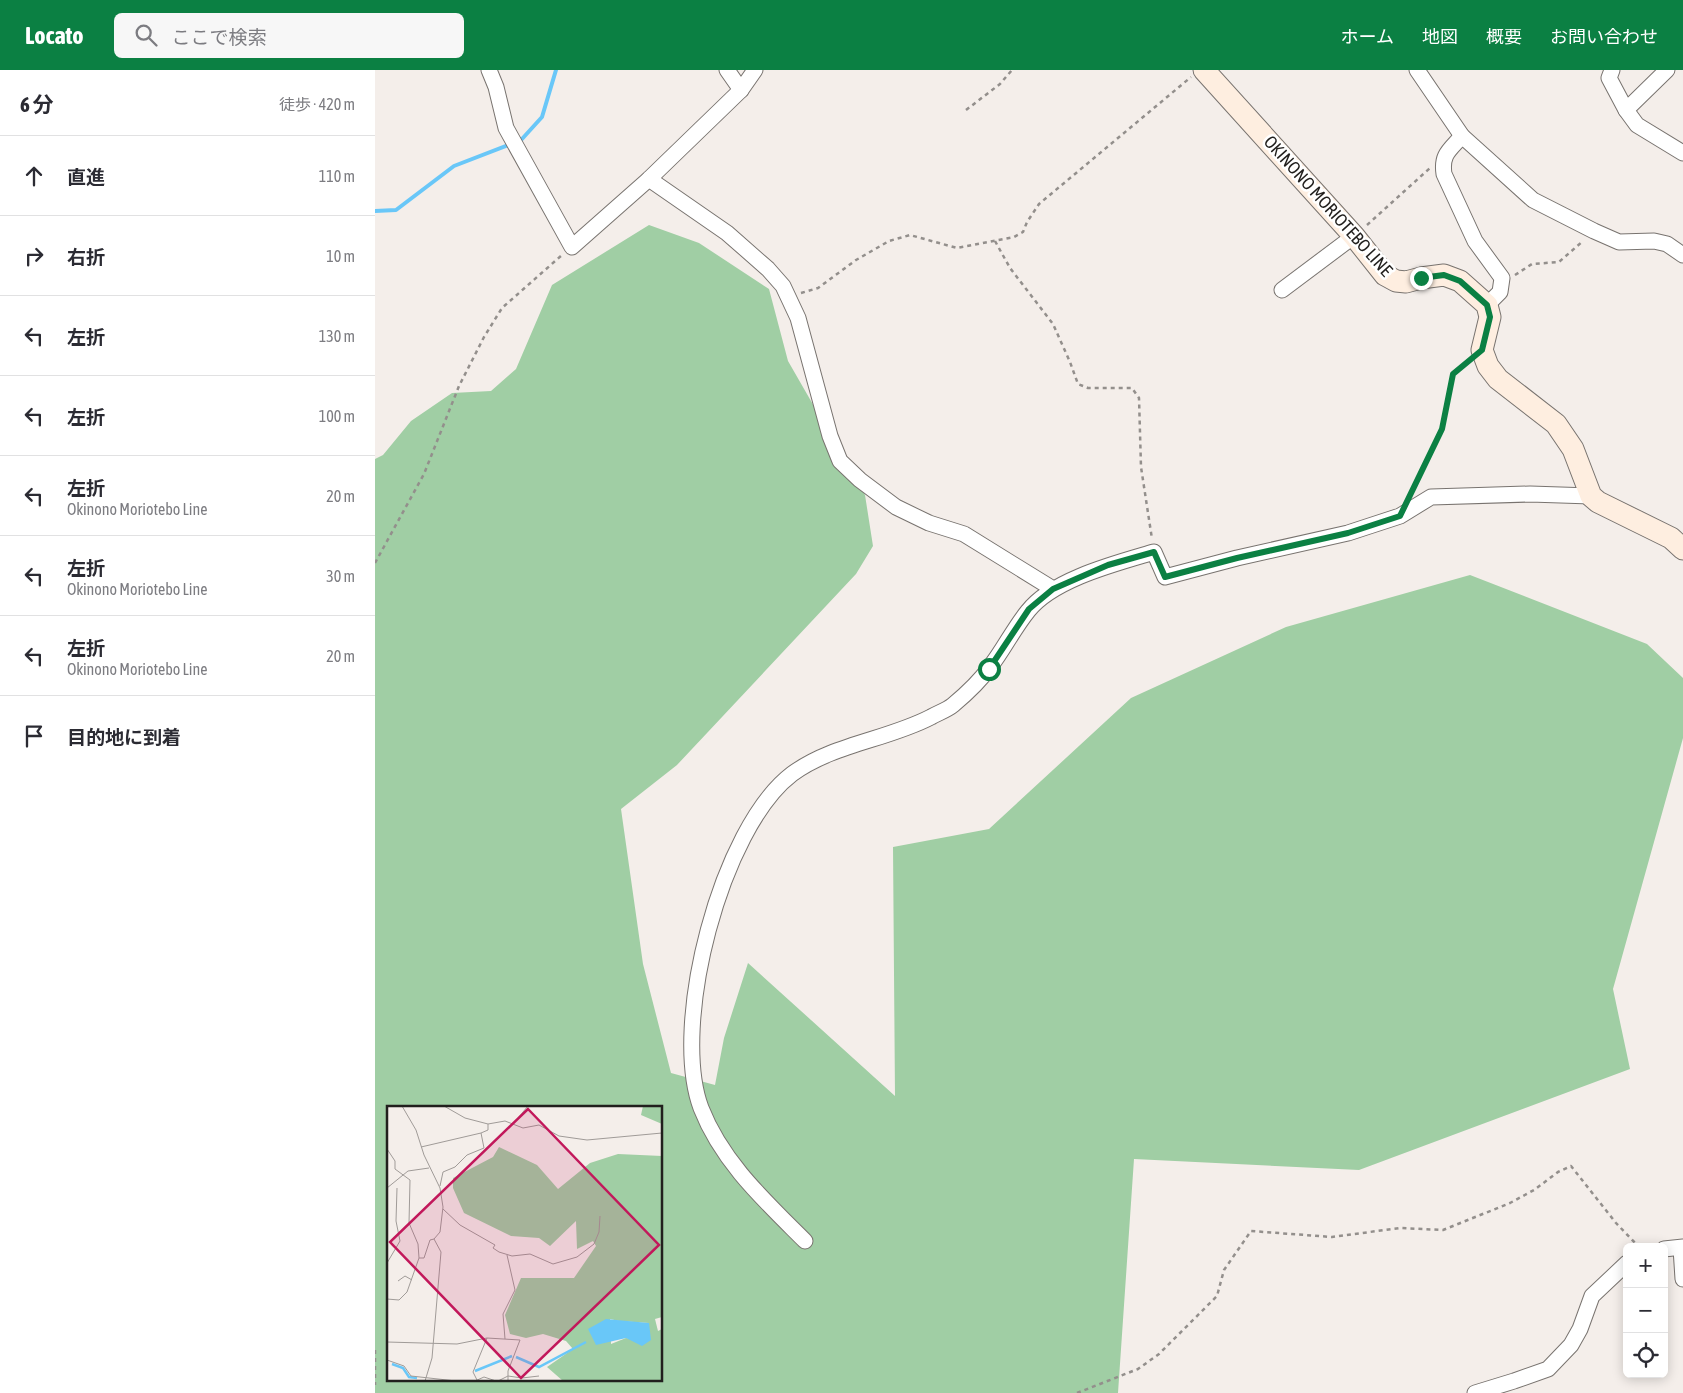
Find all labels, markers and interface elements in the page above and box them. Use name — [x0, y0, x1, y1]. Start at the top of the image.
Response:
search box — [114, 13, 464, 58]
icon: search — [132, 21, 160, 49]
text: Locato — [25, 22, 84, 49]
text: ここで検索 — [172, 26, 267, 48]
text: ホーム — [1341, 26, 1394, 47]
text: 地図 — [1422, 26, 1458, 47]
text: 概要 — [1486, 26, 1522, 47]
text: お問い合わせ — [1550, 26, 1658, 47]
text: 6 分 — [20, 92, 54, 116]
text: 徒歩 · 420 m — [279, 95, 355, 113]
street label: OKINONO MORIOTEBO LINE — [1260, 131, 1397, 281]
icon: ahead — [20, 162, 48, 190]
text: 直進 — [67, 166, 105, 188]
text: 110 m — [319, 167, 355, 185]
icon: right — [20, 242, 48, 270]
text: 右折 — [67, 246, 105, 268]
text: 10 m — [326, 247, 355, 265]
route end — [1410, 267, 1433, 290]
icon: left — [20, 322, 48, 350]
text: 左折 — [67, 326, 105, 348]
text: 130 m — [319, 327, 355, 345]
icon: left — [20, 402, 48, 430]
text: 左折 — [67, 406, 105, 428]
text: 100 m — [319, 407, 355, 425]
text: 左折 — [67, 477, 105, 499]
icon: left — [20, 482, 48, 510]
text: 20 m — [326, 487, 355, 505]
text: Okinono Moriotebo Line — [67, 500, 207, 518]
text: 左折 — [67, 557, 105, 579]
icon: left — [20, 562, 48, 590]
text: 30 m — [326, 567, 355, 585]
text: Okinono Moriotebo Line — [67, 580, 207, 598]
text: 左折 — [67, 637, 105, 659]
icon: left — [20, 642, 48, 670]
text: 20 m — [326, 647, 355, 665]
route start — [978, 658, 1001, 681]
text: Okinono Moriotebo Line — [67, 660, 207, 678]
icon: arrive — [20, 722, 48, 750]
text: 目的地に到着 — [67, 726, 181, 748]
inset map — [387, 1106, 663, 1380]
map controls — [1623, 1243, 1668, 1378]
button: + — [1623, 1243, 1668, 1288]
button: − — [1623, 1288, 1668, 1333]
button: locate — [1623, 1333, 1668, 1378]

